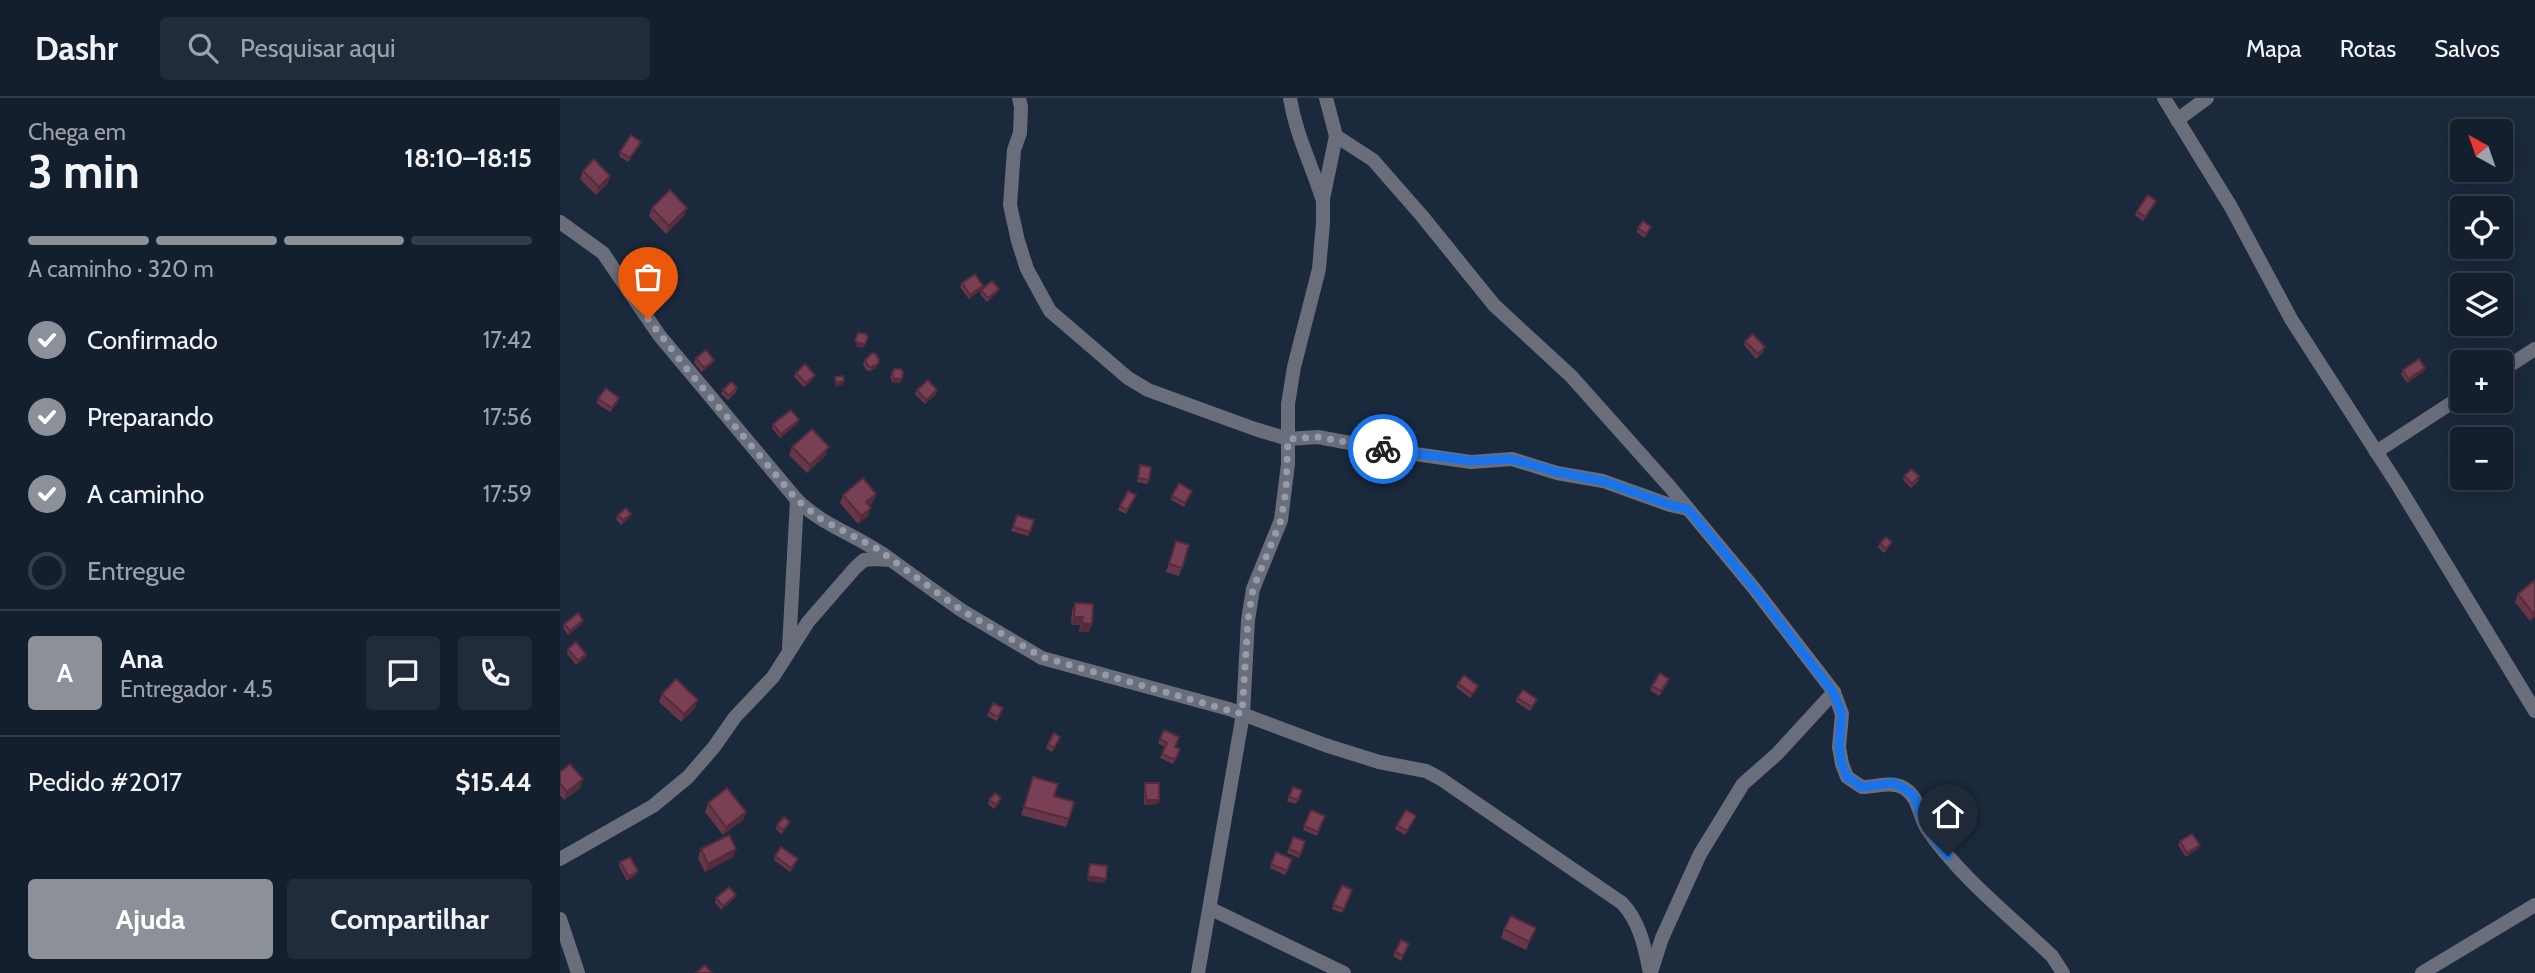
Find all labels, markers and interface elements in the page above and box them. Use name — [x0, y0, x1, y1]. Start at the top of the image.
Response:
search box — [160, 17, 650, 80]
text: Dashr — [35, 28, 118, 68]
icon: search — [184, 29, 222, 67]
text: Pesquisar aqui — [240, 32, 396, 64]
text: Mapa — [2246, 34, 2302, 63]
text: Rotas — [2340, 34, 2396, 63]
text: Salvos — [2434, 34, 2500, 63]
text: Chega em — [28, 118, 126, 146]
north arrow — [2450, 119, 2513, 182]
map controls — [2450, 119, 2513, 490]
text: 18:10–18:15 — [404, 142, 532, 174]
text: 3 min — [28, 144, 140, 200]
button: locate — [2450, 196, 2513, 259]
pin — [618, 247, 678, 319]
text: A caminho · 320 m — [28, 255, 214, 283]
icon: bag — [629, 258, 667, 296]
button: layers — [2450, 273, 2513, 336]
icon: check — [28, 321, 66, 359]
text: Confirmado — [87, 324, 218, 356]
text: 17:42 — [483, 326, 532, 354]
button: + — [2450, 350, 2513, 413]
icon: check — [28, 398, 66, 436]
text: Preparando — [87, 401, 214, 433]
text: 17:56 — [483, 403, 532, 431]
courier — [1348, 414, 1418, 484]
button: − — [2450, 427, 2513, 490]
icon: bike — [1364, 430, 1402, 468]
icon: check — [28, 475, 66, 513]
text: A caminho — [87, 478, 204, 510]
text: 17:59 — [483, 480, 532, 508]
text: Entregue — [87, 555, 185, 587]
button: chat — [366, 636, 440, 710]
button: phone — [458, 636, 532, 710]
text: Ana — [120, 643, 164, 675]
text: A — [57, 657, 73, 689]
text: Entregador · 4.5 — [120, 675, 273, 703]
text: Pedido #2017 — [28, 766, 182, 798]
text: $15.44 — [455, 766, 532, 798]
pin — [1918, 784, 1978, 856]
icon: home — [1929, 795, 1967, 833]
button: Ajuda — [28, 879, 273, 959]
button: Compartilhar — [287, 879, 532, 959]

